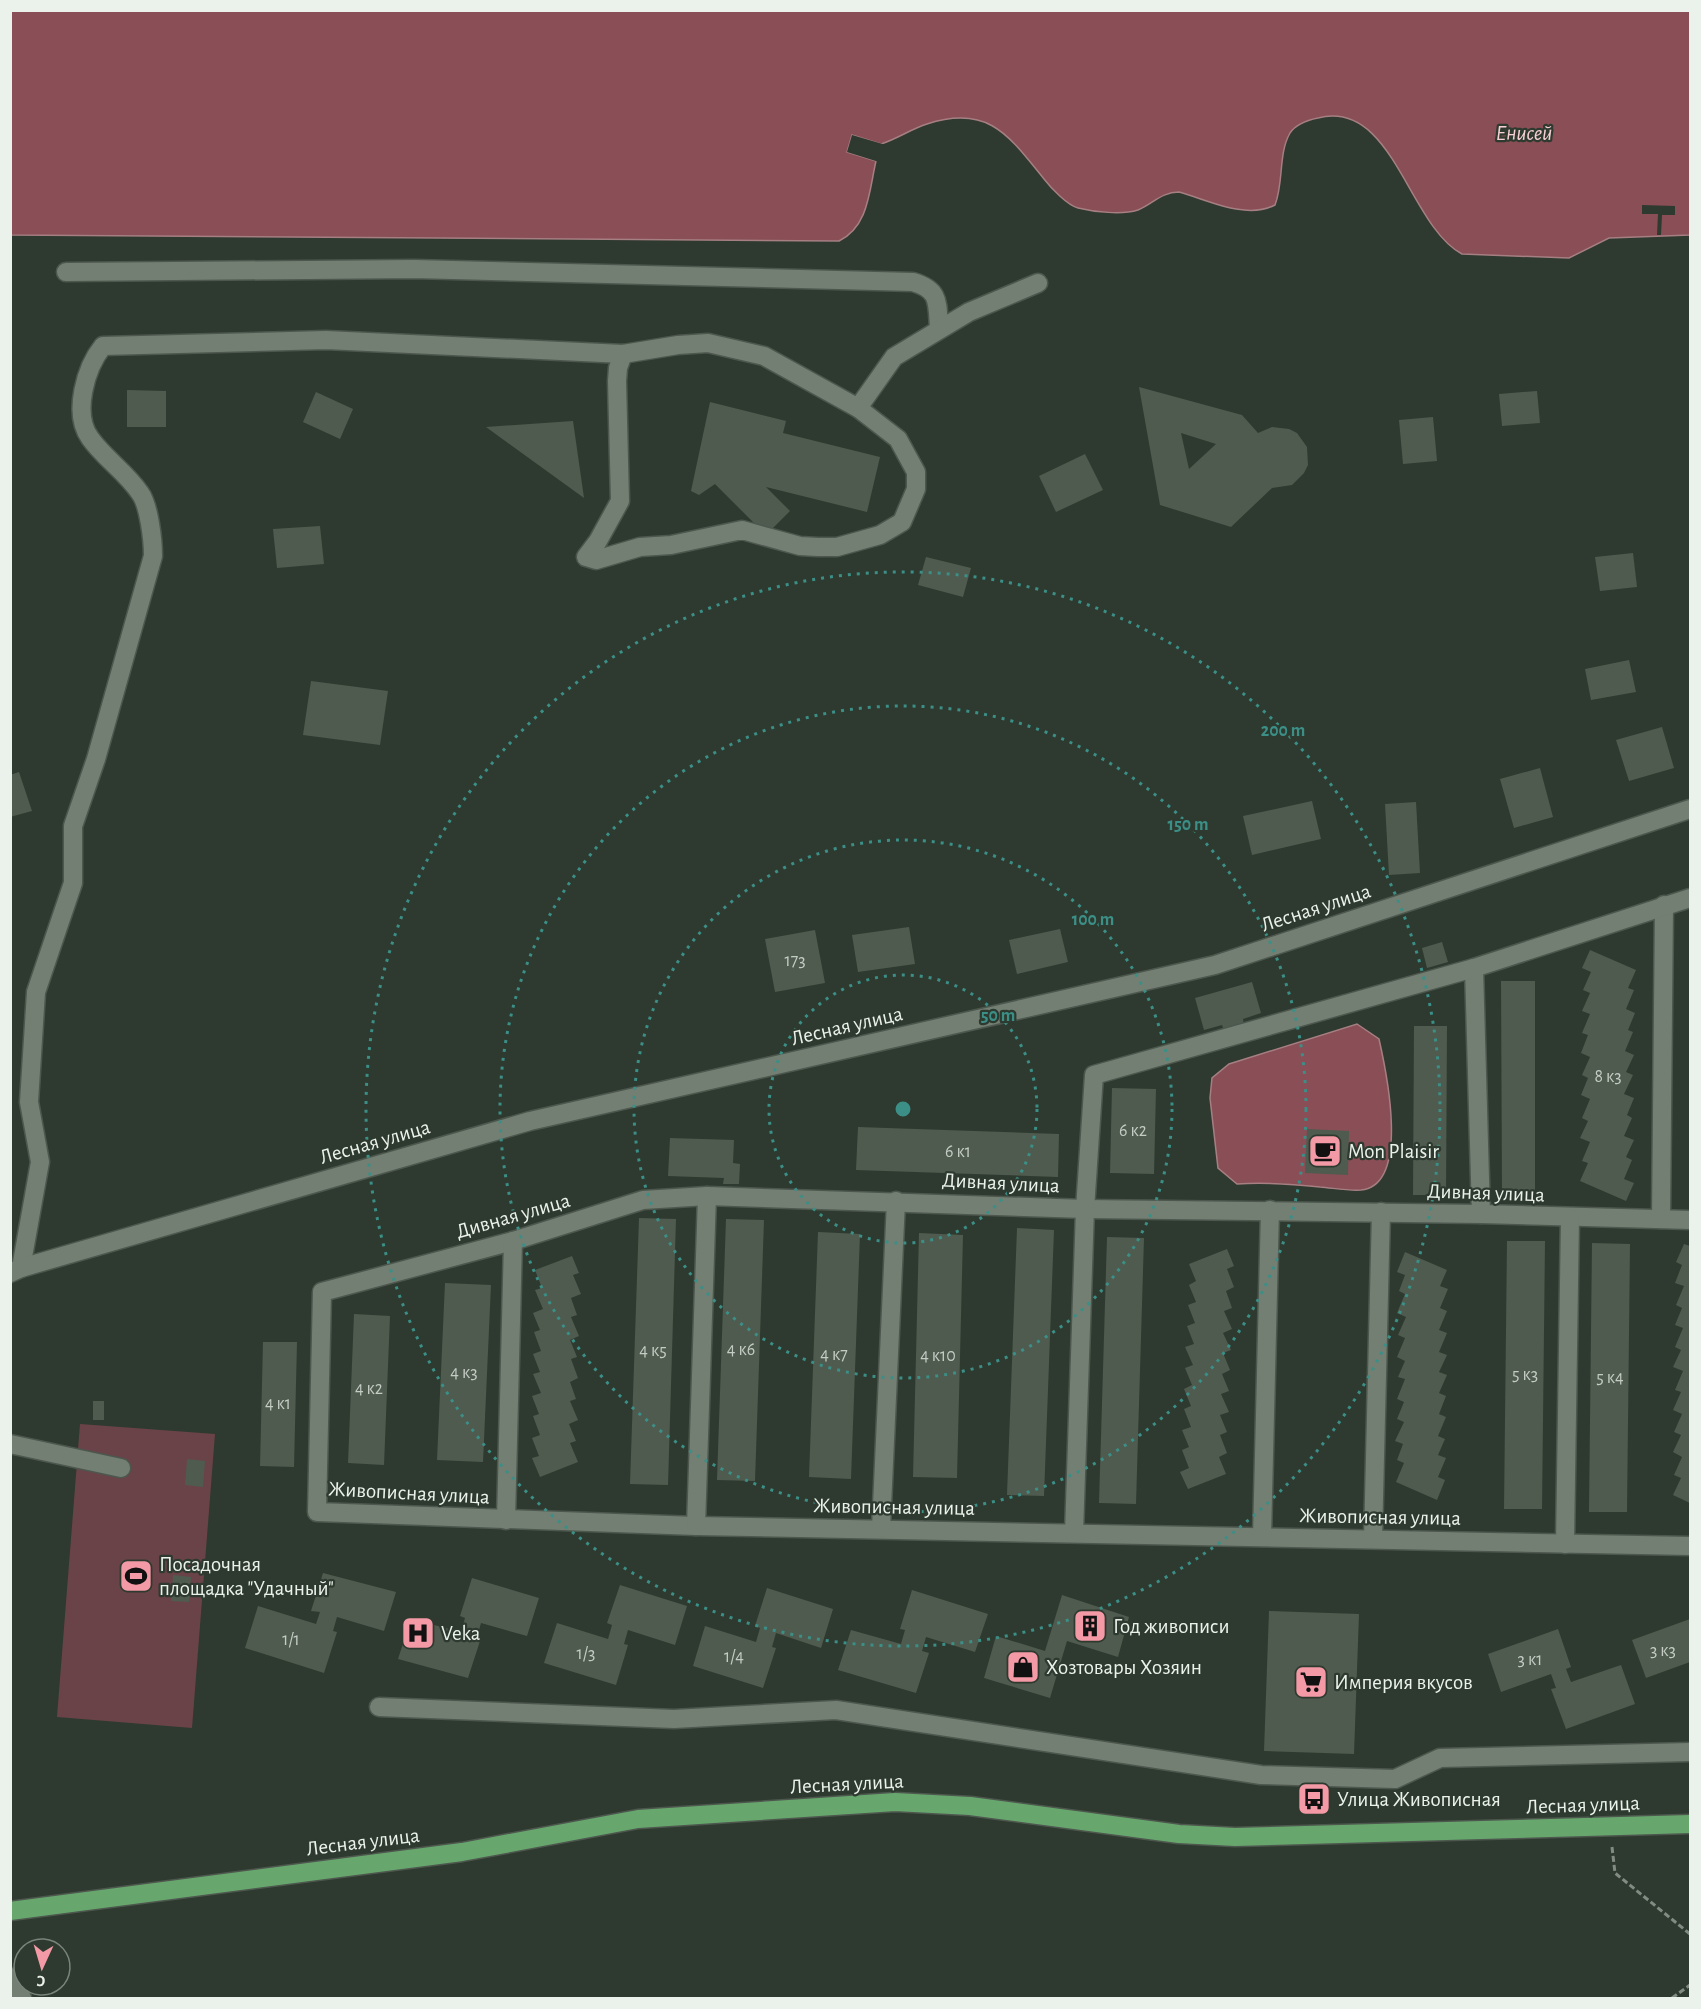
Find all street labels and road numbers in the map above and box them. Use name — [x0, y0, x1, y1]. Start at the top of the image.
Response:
street label: Лесная улица — [1259, 880, 1374, 936]
street label: Лесная улица — [789, 1003, 905, 1049]
street label: Лесная улица — [317, 1116, 433, 1168]
street label: Дивная улица — [942, 1169, 1061, 1197]
street label: Дивная улица — [1427, 1180, 1546, 1206]
street label: Дивная улица — [454, 1190, 573, 1242]
street label: Живописная улица — [328, 1478, 491, 1508]
street label: Живописная улица — [813, 1495, 975, 1519]
street label: Живописная улица — [1299, 1505, 1461, 1529]
street label: Лесная улица — [790, 1771, 905, 1797]
street label: Лесная улица — [1526, 1793, 1641, 1817]
street label: Лесная улица — [305, 1825, 421, 1859]

